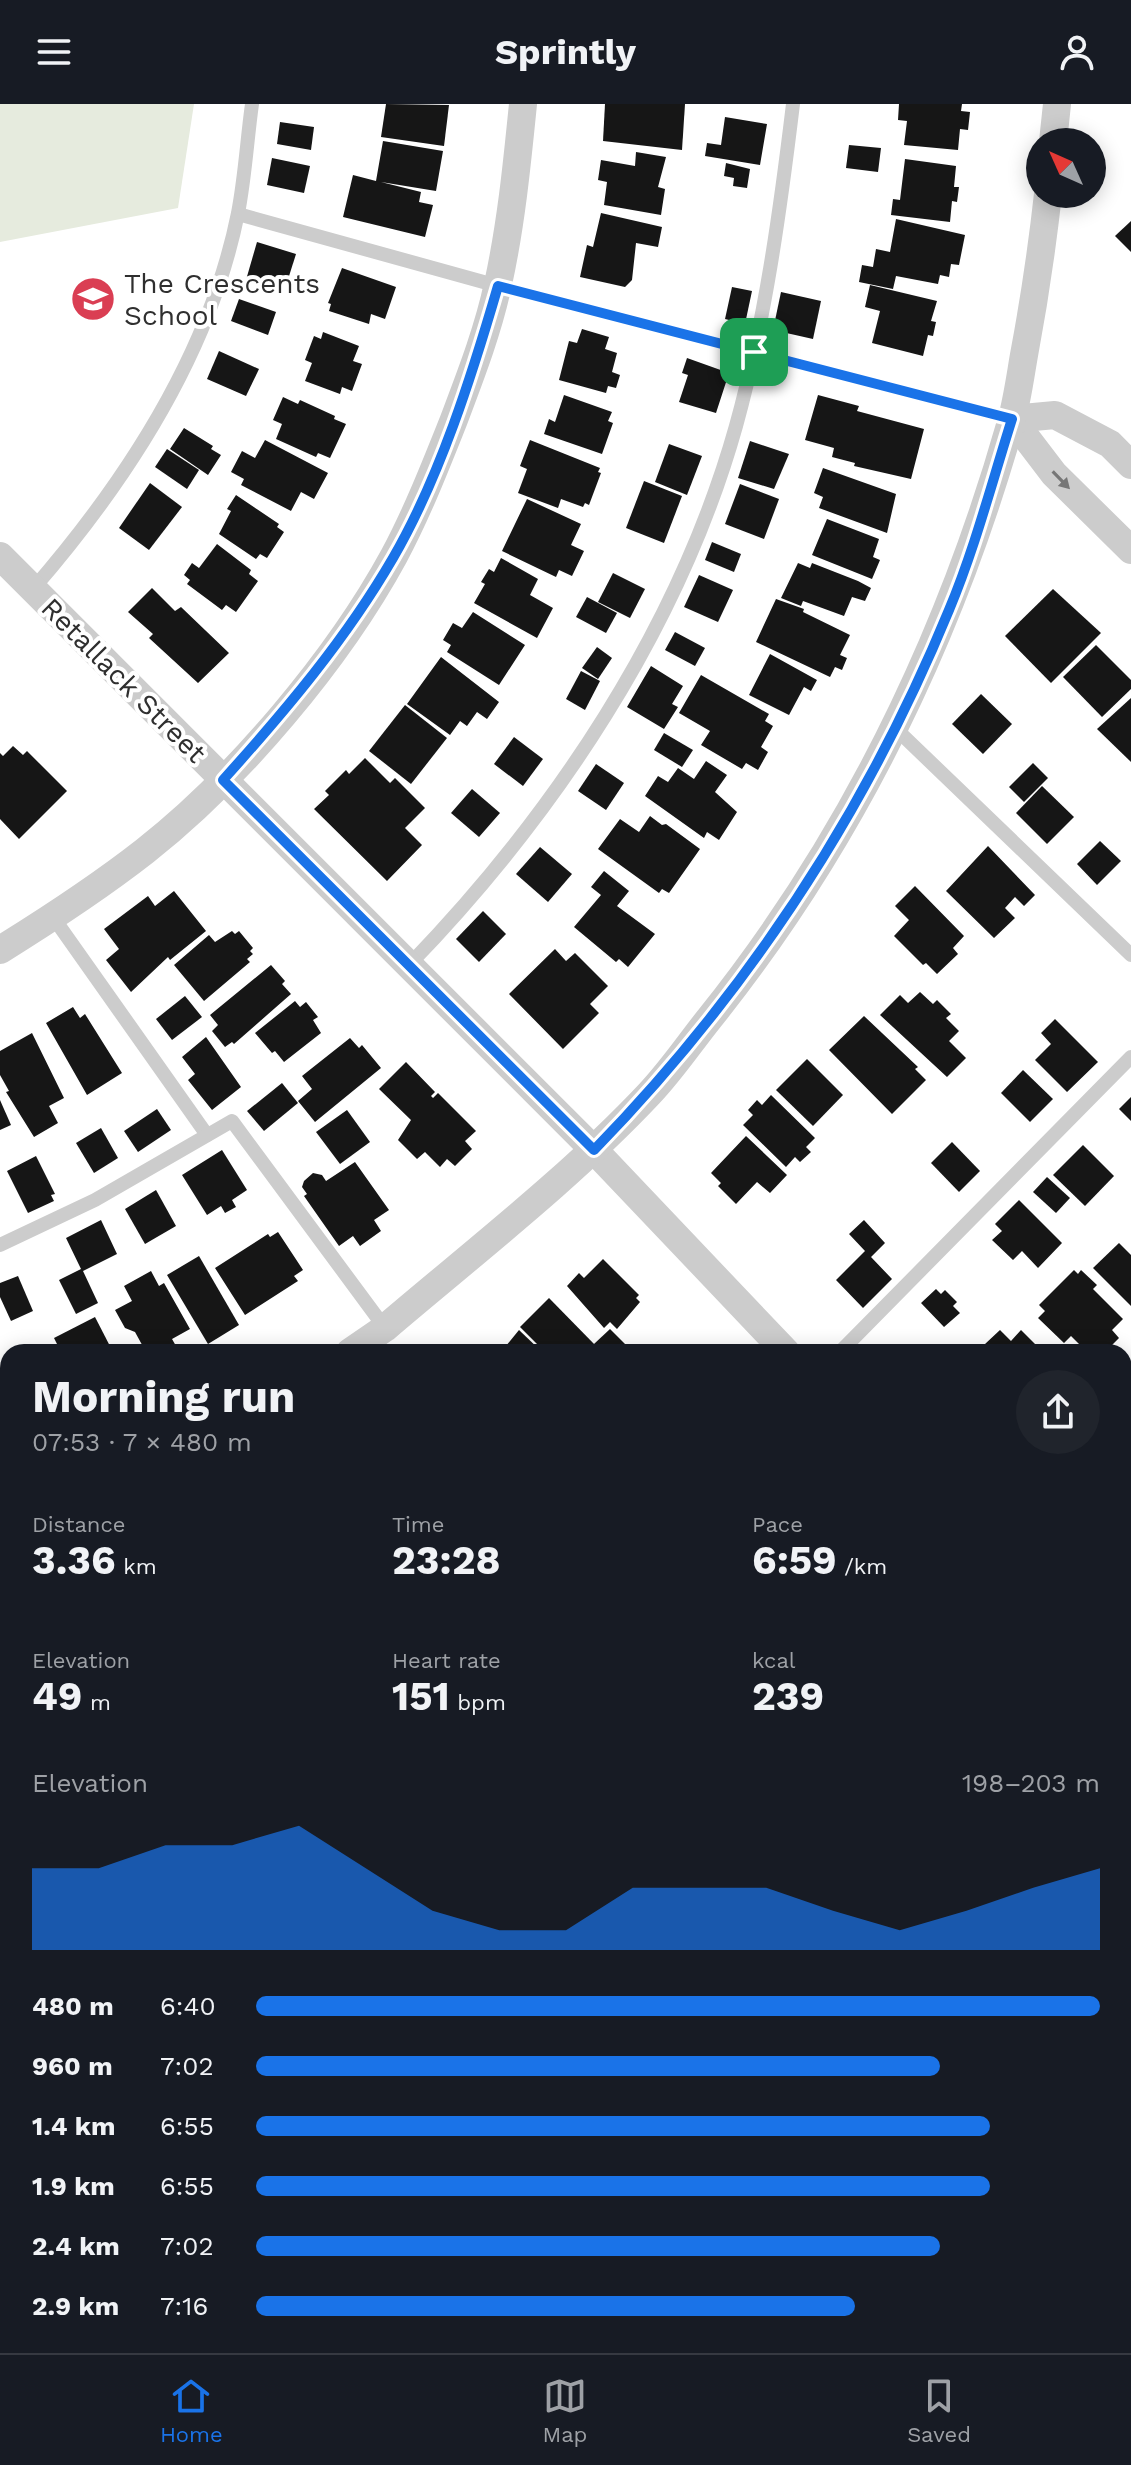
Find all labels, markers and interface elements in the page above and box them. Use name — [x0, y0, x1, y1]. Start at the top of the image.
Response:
icon: menu — [32, 30, 76, 74]
icon: person — [1055, 30, 1099, 74]
text: Sprintly — [495, 31, 636, 73]
north arrow — [1026, 128, 1106, 208]
map controls — [1026, 128, 1106, 208]
place label: The Crescents School — [124, 267, 320, 332]
school or university icon: The Crescents School — [69, 275, 117, 323]
pin — [720, 318, 788, 386]
icon: arrive — [732, 330, 776, 374]
one-way arrow — [1051, 470, 1069, 489]
street label: Retallack Street — [34, 591, 213, 770]
button: share — [1016, 1370, 1100, 1454]
text: Morning run — [32, 1371, 295, 1423]
text: 07:53 · 7 × 480 m — [32, 1427, 252, 1457]
text: Distance — [32, 1512, 126, 1537]
text: Time — [392, 1512, 444, 1537]
text: Pace — [752, 1512, 803, 1537]
text: 3.36 — [32, 1537, 116, 1584]
text: 23:28 — [392, 1537, 501, 1584]
text: 6:59 — [752, 1537, 837, 1584]
text: km — [116, 1554, 157, 1579]
text: /km — [837, 1554, 887, 1579]
text: Elevation — [32, 1648, 130, 1673]
text: Heart rate — [392, 1648, 501, 1673]
text: kcal — [752, 1648, 796, 1673]
text: 49 — [32, 1673, 82, 1720]
text: 151 — [392, 1673, 450, 1720]
text: 239 — [752, 1673, 824, 1720]
text: m — [82, 1690, 111, 1715]
text: bpm — [450, 1690, 506, 1715]
text: Elevation — [32, 1768, 148, 1798]
text: 198–203 m — [962, 1768, 1100, 1798]
text: 480 m — [32, 1991, 114, 2021]
text: 6:40 — [160, 1991, 216, 2021]
text: 960 m — [32, 2051, 113, 2081]
text: 7:02 — [160, 2051, 214, 2081]
text: 1.4 km — [32, 2111, 116, 2141]
text: 6:55 — [160, 2111, 214, 2141]
text: 1.9 km — [32, 2171, 115, 2201]
text: 6:55 — [160, 2171, 214, 2201]
text: 2.4 km — [32, 2231, 120, 2261]
text: 7:02 — [160, 2231, 214, 2261]
text: 2.9 km — [32, 2291, 119, 2321]
text: 7:16 — [160, 2291, 208, 2321]
tab: Home — [160, 2374, 223, 2447]
tab: Map — [543, 2374, 587, 2447]
tab: Saved — [907, 2374, 971, 2447]

